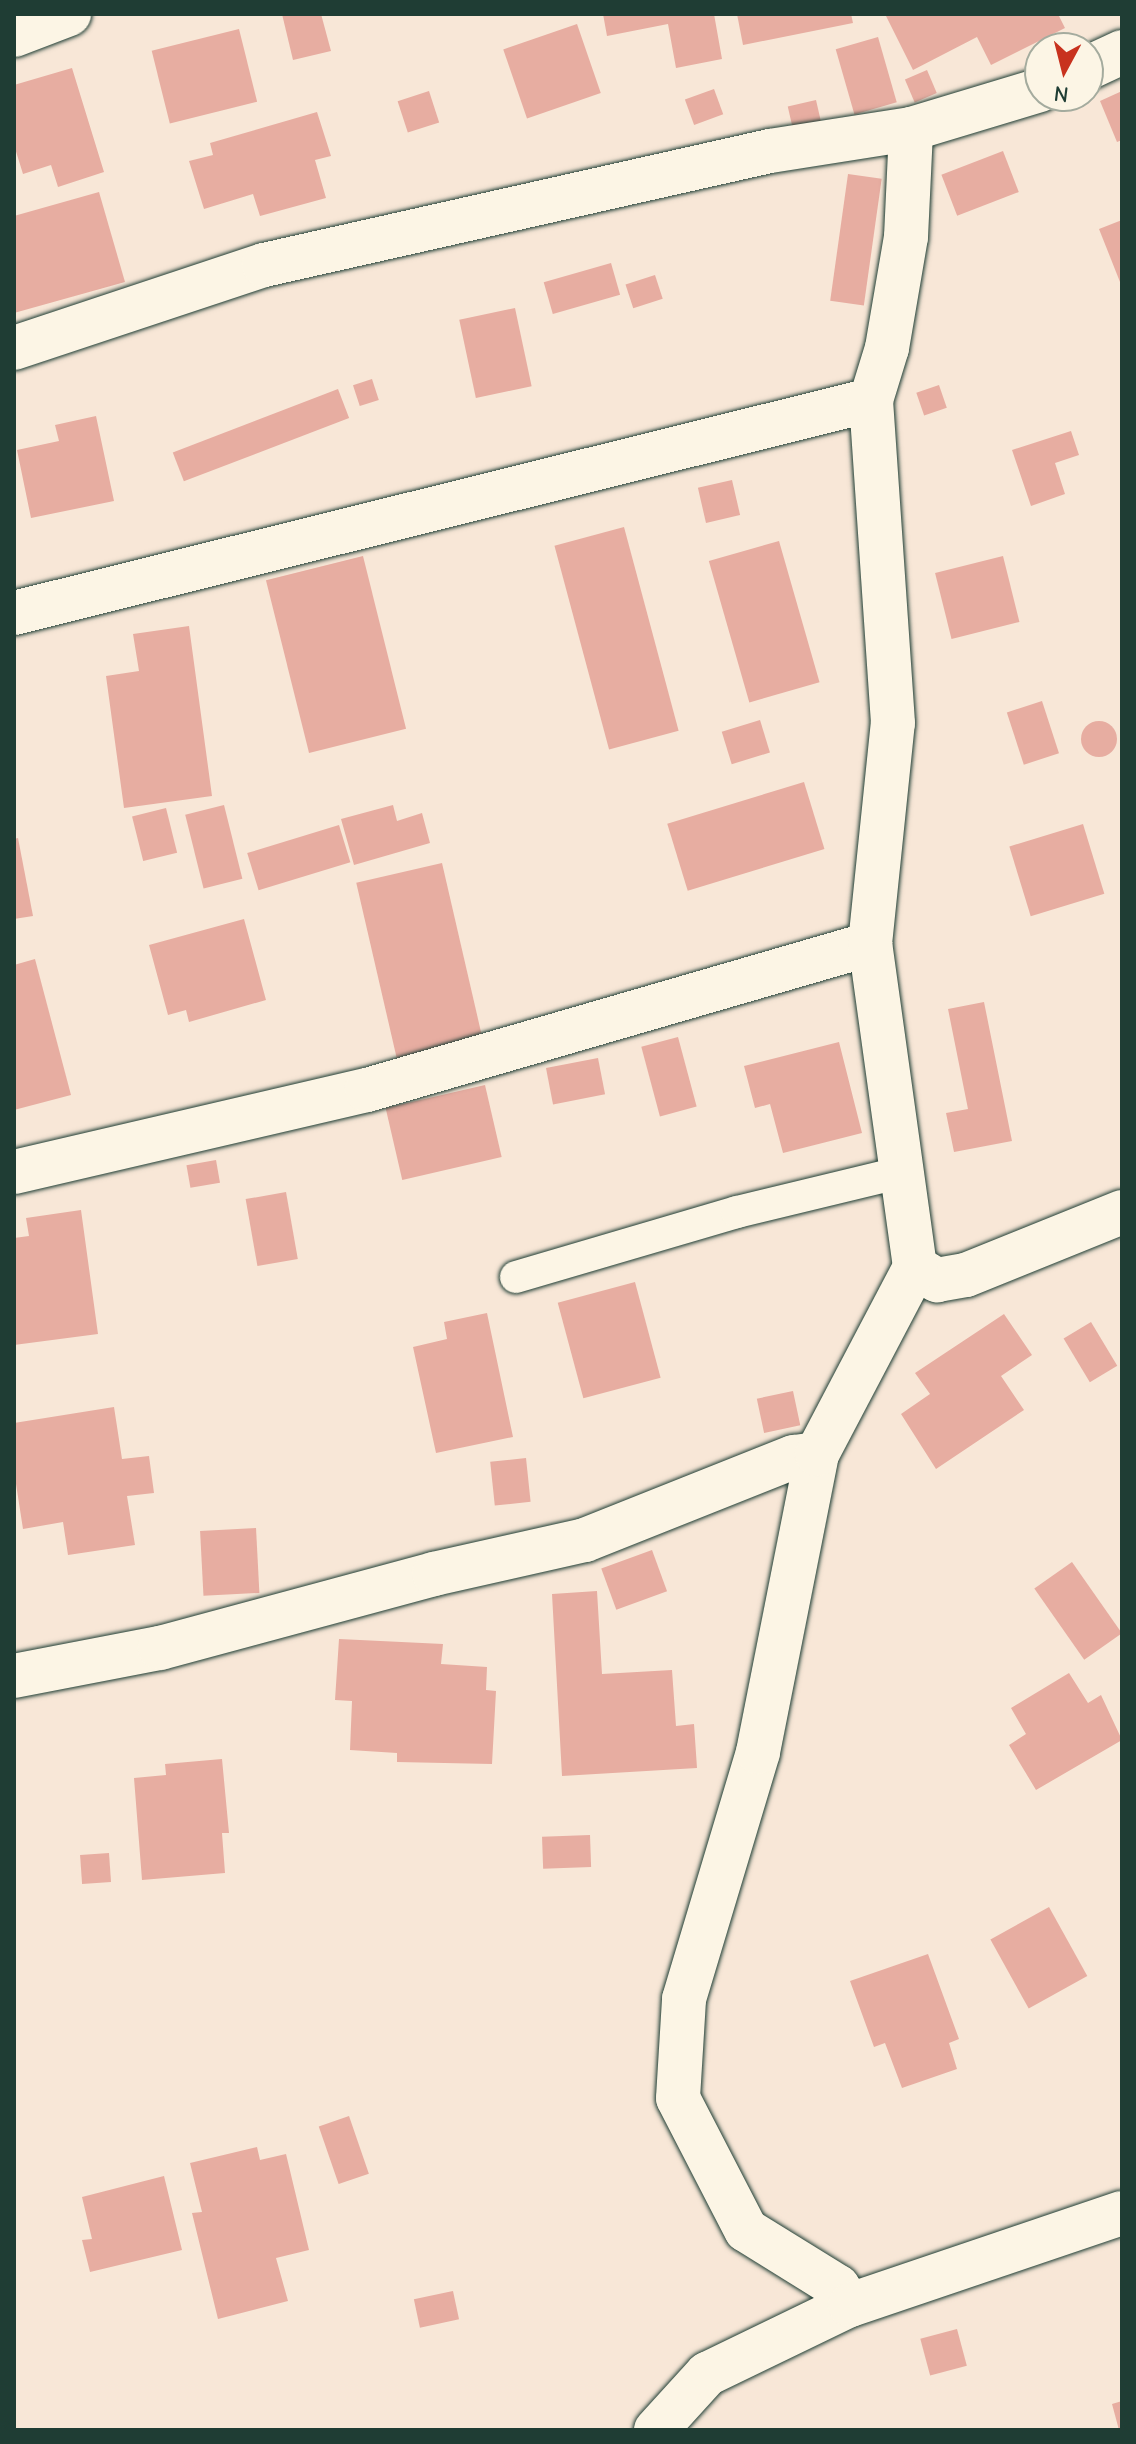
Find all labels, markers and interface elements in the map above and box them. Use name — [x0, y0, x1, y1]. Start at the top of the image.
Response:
north arrow — [1024, 32, 1104, 112]
text: N — [1053, 80, 1070, 108]

